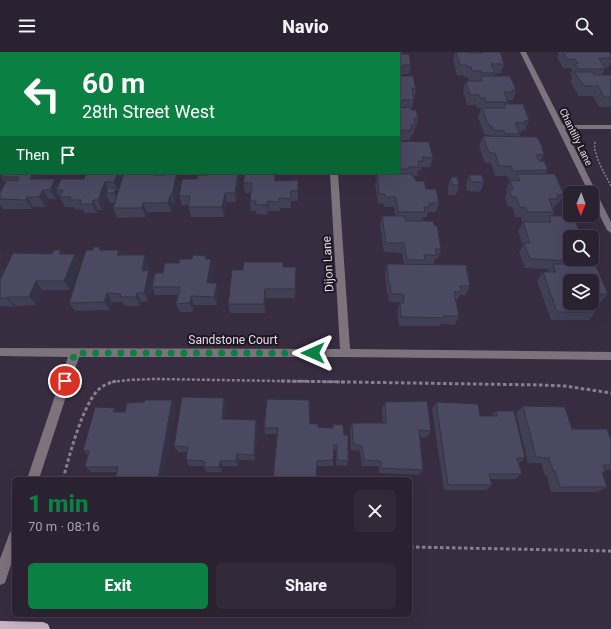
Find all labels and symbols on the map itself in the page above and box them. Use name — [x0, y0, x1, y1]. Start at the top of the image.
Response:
street label: Chantilly Lane — [557, 107, 595, 167]
north arrow — [563, 186, 599, 222]
street label: Dijon Lane — [320, 236, 336, 292]
position arrow — [292, 332, 334, 374]
street label: Sandstone Court — [188, 333, 278, 347]
pin — [48, 364, 82, 398]

